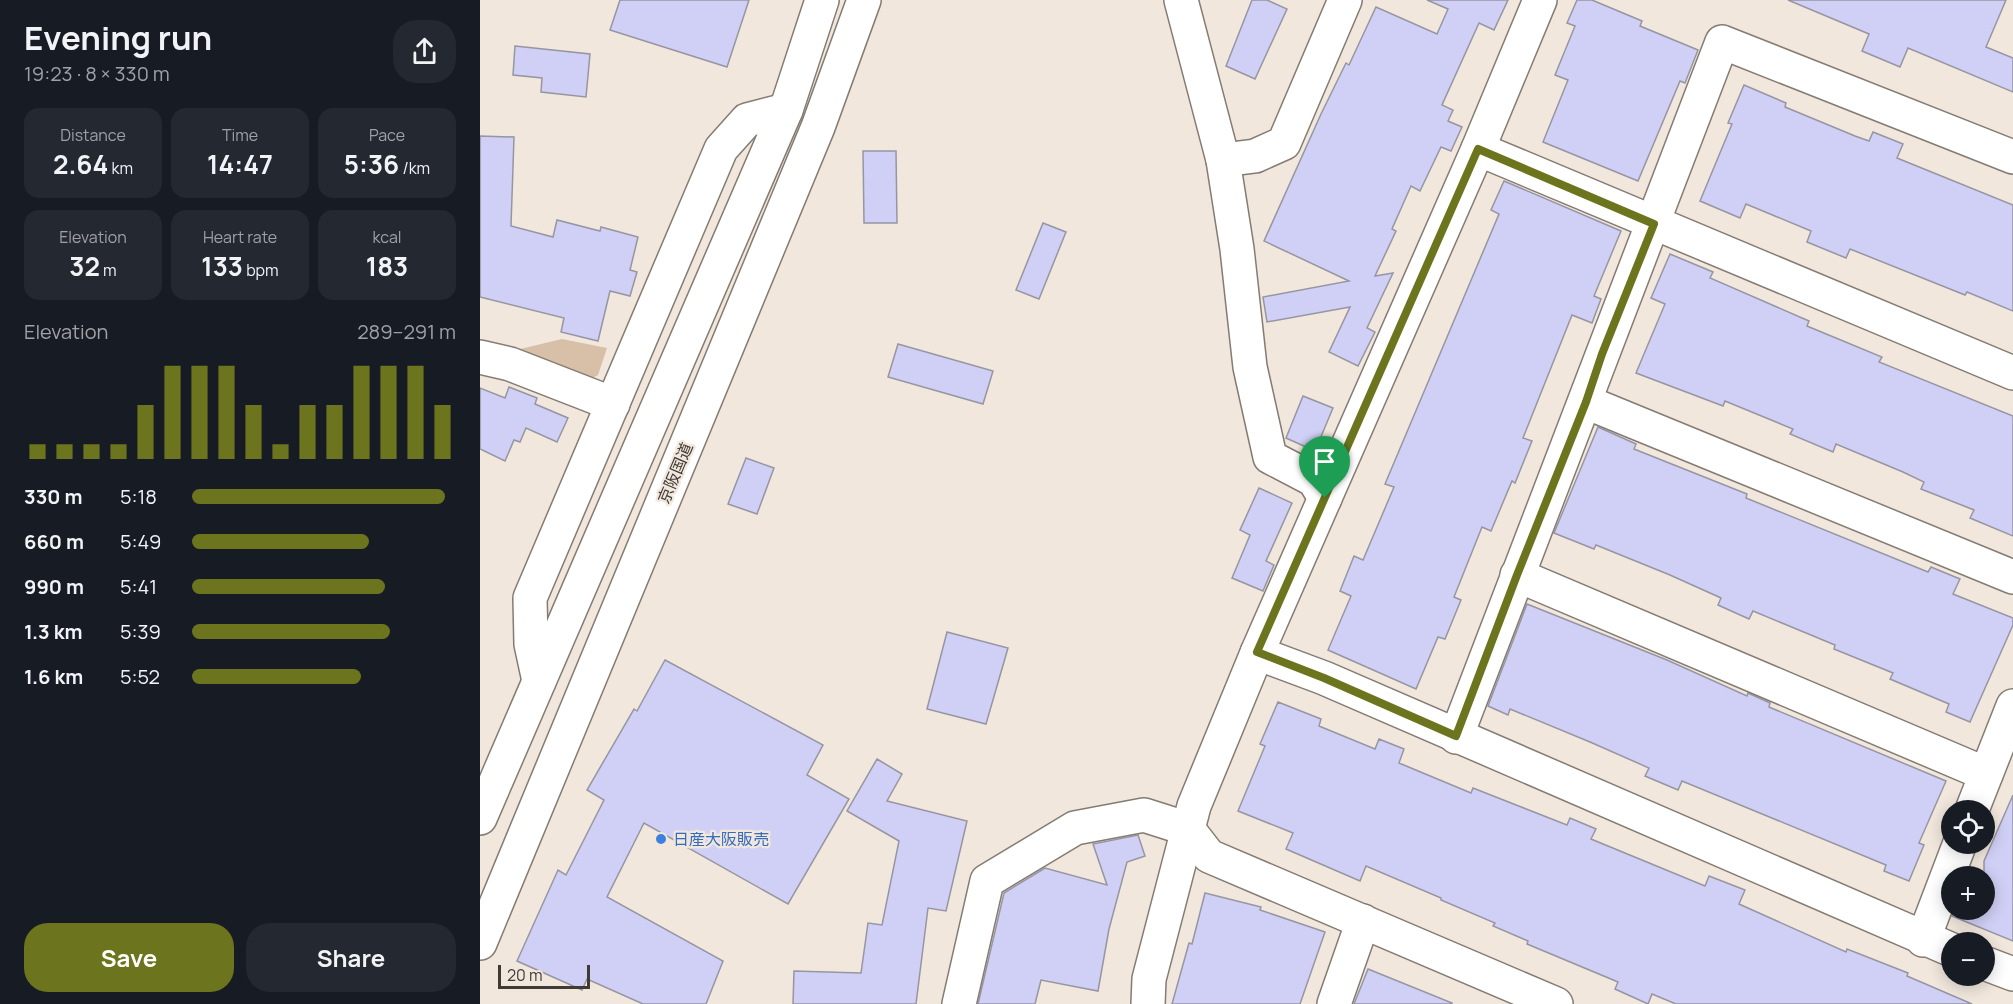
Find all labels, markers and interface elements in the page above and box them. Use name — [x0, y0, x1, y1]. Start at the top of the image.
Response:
text: Evening run — [24, 15, 212, 60]
button: share — [393, 20, 456, 83]
text: 19:23 · 8 × 330 m — [24, 60, 170, 87]
text: Distance — [60, 124, 126, 146]
text: Time — [222, 124, 258, 146]
text: Pace — [369, 124, 405, 146]
text: 2.64 — [53, 146, 108, 182]
text: 14:47 — [207, 146, 273, 182]
text: 5:36 — [344, 146, 399, 182]
text: km — [108, 157, 133, 179]
text: /km — [399, 157, 430, 179]
text: Elevation — [59, 226, 127, 248]
text: Heart rate — [203, 226, 277, 248]
text: kcal — [372, 226, 402, 248]
text: 32 — [69, 248, 100, 284]
text: 133 — [201, 248, 243, 284]
text: 183 — [366, 248, 408, 284]
text: m — [100, 259, 117, 281]
text: bpm — [243, 259, 279, 281]
text: Elevation — [24, 318, 108, 345]
text: 289–291 m — [357, 318, 456, 345]
pin — [1299, 436, 1350, 498]
street label: 京阪国道 — [652, 439, 698, 507]
icon: arrive — [1308, 445, 1341, 478]
text: 330 m — [24, 483, 82, 510]
text: 5:18 — [120, 483, 157, 510]
text: 660 m — [24, 528, 84, 555]
text: 5:49 — [120, 528, 162, 555]
text: 990 m — [24, 573, 84, 600]
text: 5:41 — [120, 573, 157, 600]
text: 1.3 km — [24, 618, 82, 645]
text: 5:39 — [120, 618, 161, 645]
text: 1.6 km — [24, 663, 83, 690]
text: 5:52 — [120, 663, 160, 690]
map controls — [1941, 800, 1995, 986]
button: locate — [1941, 800, 1995, 854]
place label: 日産大阪販売 — [673, 828, 769, 850]
marker: 日産大阪販売 — [654, 832, 668, 846]
button: + — [1941, 866, 1995, 920]
button: Save — [24, 923, 234, 992]
button: Share — [246, 923, 456, 992]
button: − — [1941, 932, 1995, 986]
scale bar — [498, 962, 590, 990]
text: 20 m — [507, 964, 543, 986]

